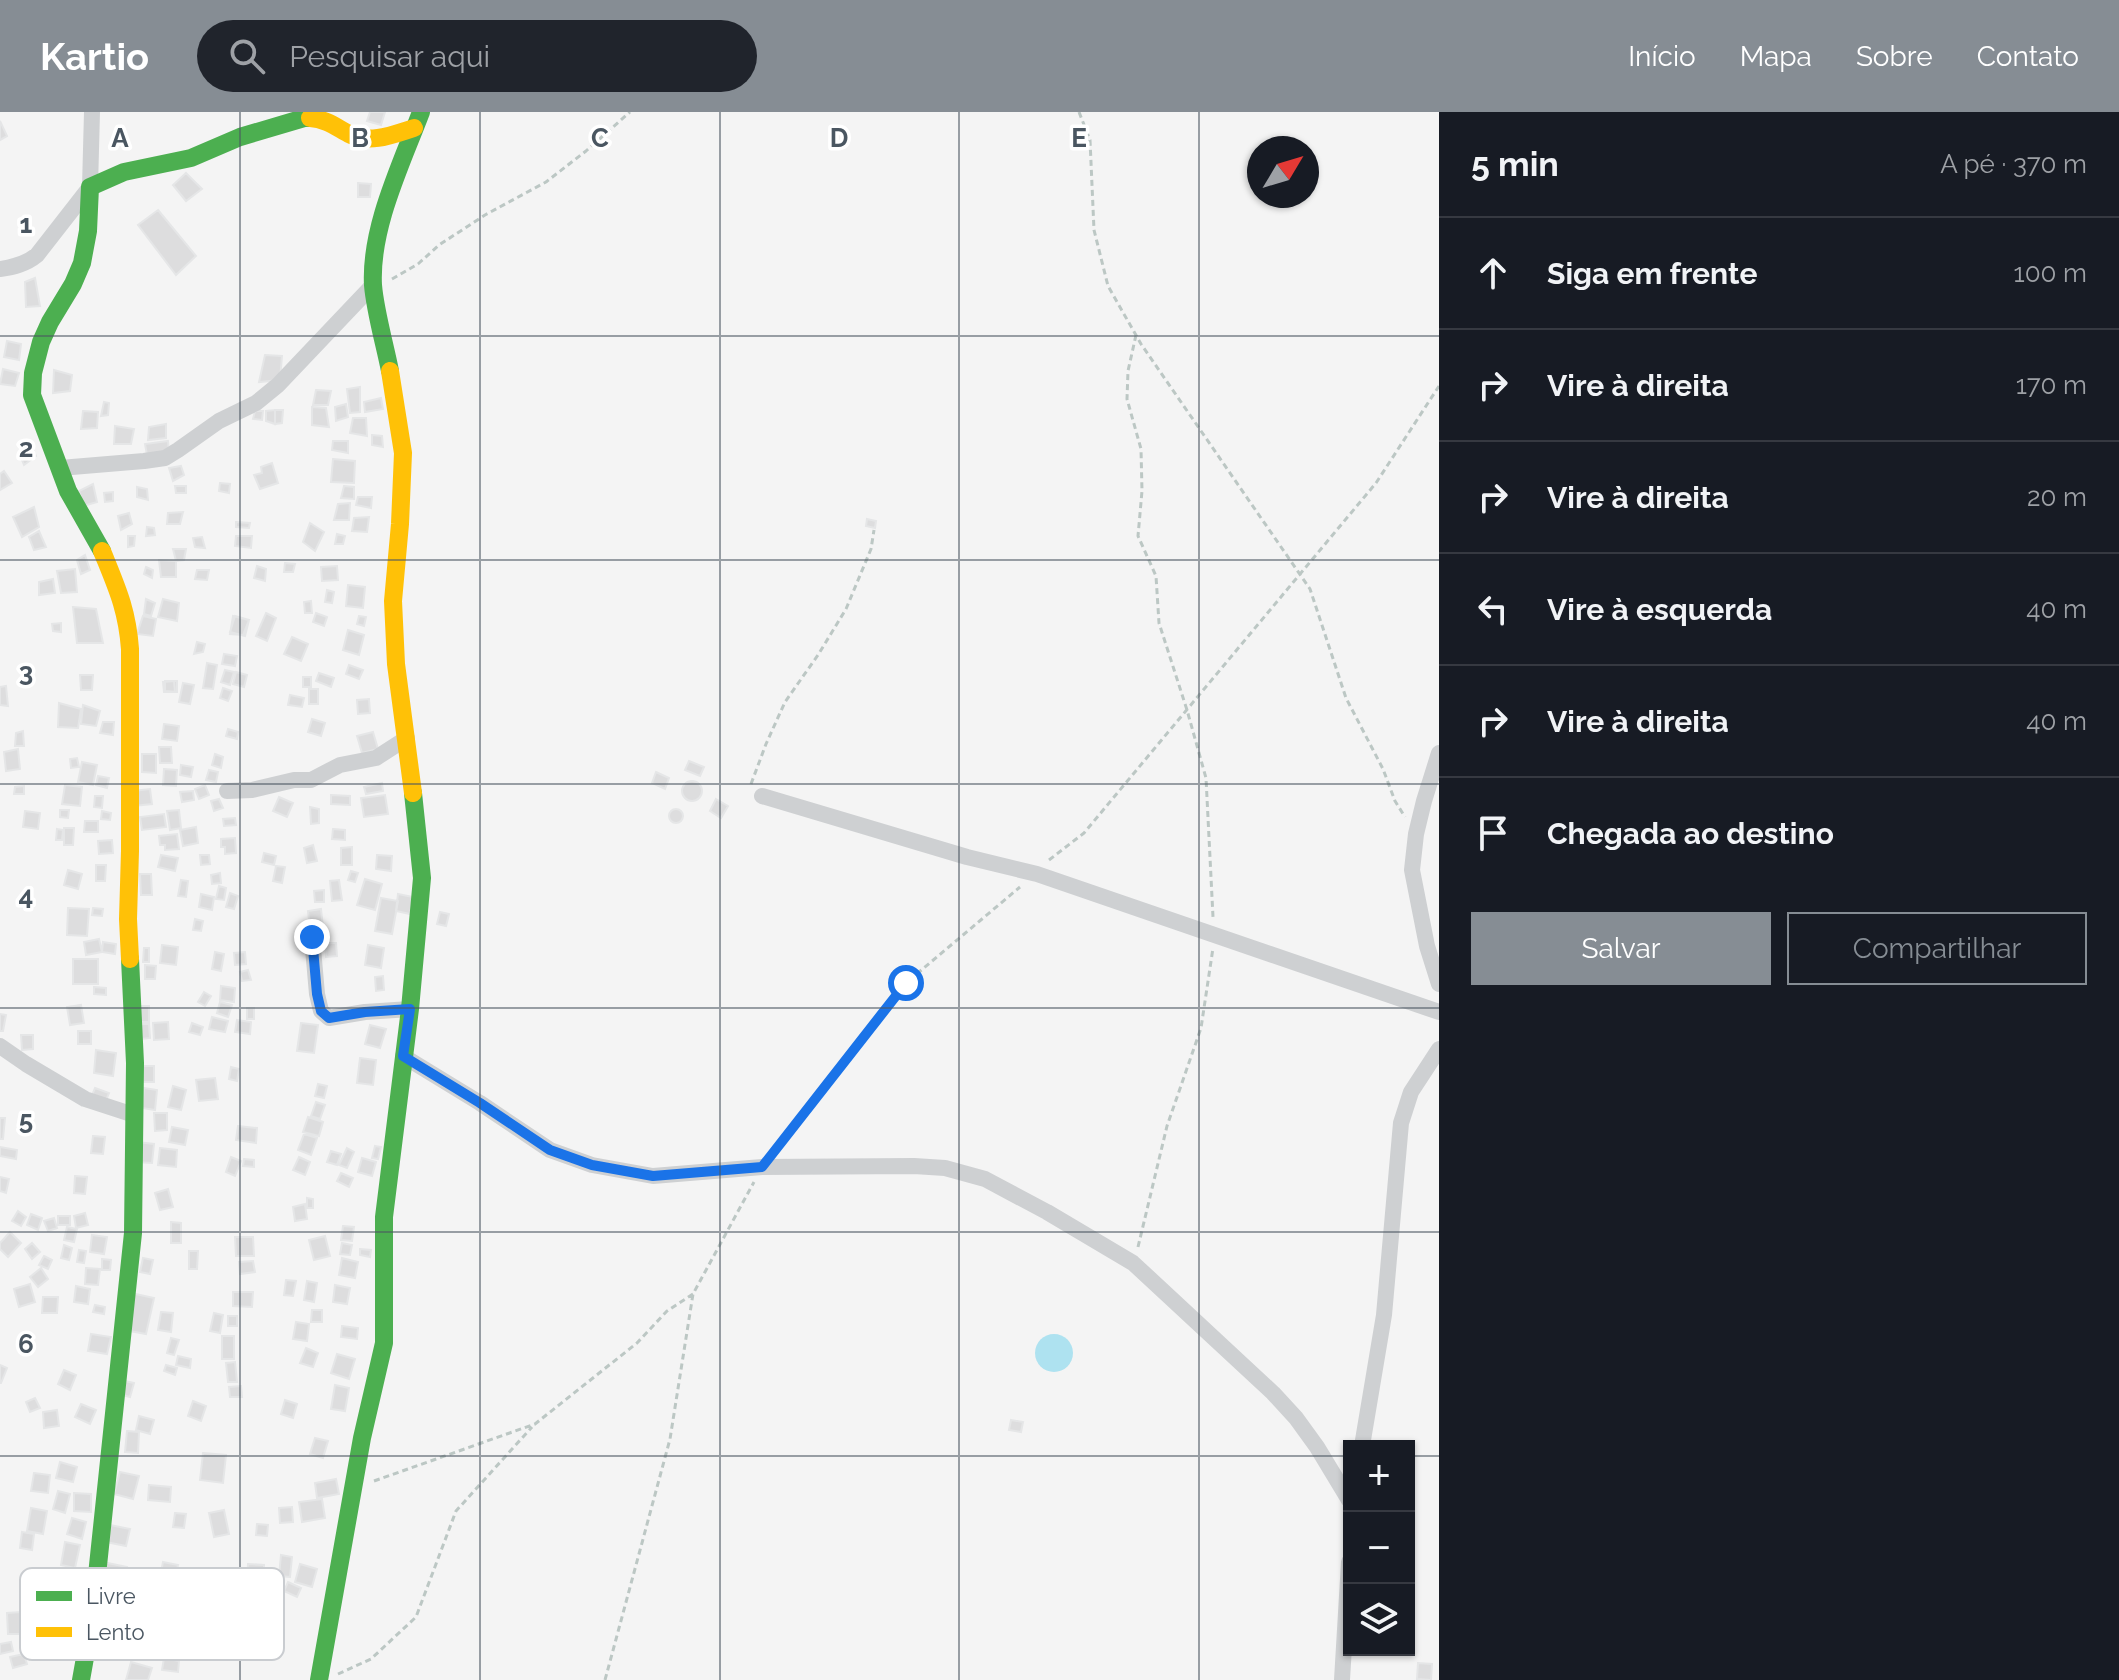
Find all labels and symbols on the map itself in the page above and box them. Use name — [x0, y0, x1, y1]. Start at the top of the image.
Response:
text: A — [111, 123, 129, 153]
text: B — [351, 123, 369, 153]
text: C — [591, 123, 609, 153]
text: D — [830, 123, 848, 153]
text: E — [1071, 123, 1087, 153]
north arrow — [1247, 136, 1319, 208]
text: 1 — [20, 209, 33, 239]
text: 2 — [19, 433, 33, 463]
text: 3 — [19, 657, 33, 687]
text: 4 — [19, 881, 33, 911]
route end — [294, 919, 330, 955]
route start — [888, 965, 924, 1001]
text: 5 — [19, 1105, 33, 1135]
text: 6 — [18, 1329, 34, 1359]
legend — [20, 1568, 284, 1660]
text: Livre — [86, 1583, 136, 1609]
text: Lento — [86, 1619, 144, 1645]

